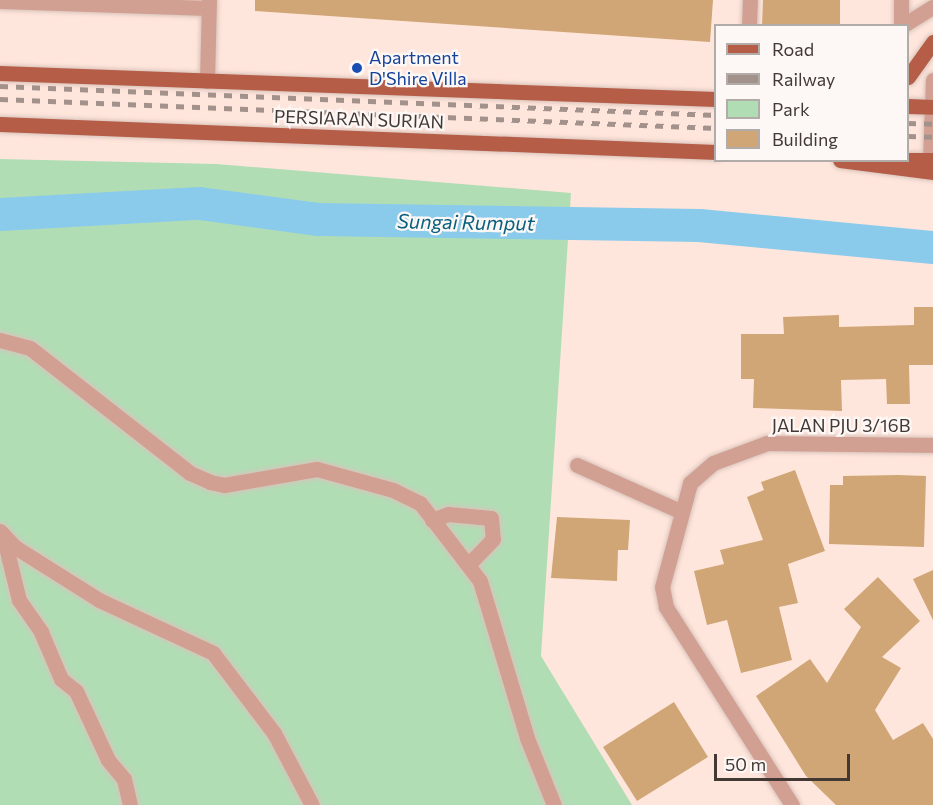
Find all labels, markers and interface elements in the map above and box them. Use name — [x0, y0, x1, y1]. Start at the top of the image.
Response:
legend — [714, 24, 909, 162]
text: Road — [772, 38, 814, 60]
place label: Apartment D'Shire Villa — [369, 47, 467, 90]
marker: Apartment D'Shire Villa — [350, 61, 364, 75]
text: Railway — [772, 68, 835, 90]
text: Park — [772, 98, 810, 120]
street label: PERSIARAN SURIAN — [274, 105, 444, 133]
text: Building — [772, 128, 838, 150]
water label: Sungai Rumput — [397, 209, 535, 235]
street label: JALAN PJU 3/16B — [772, 414, 910, 436]
scale bar — [717, 742, 854, 780]
text: 50 m — [725, 753, 766, 775]

